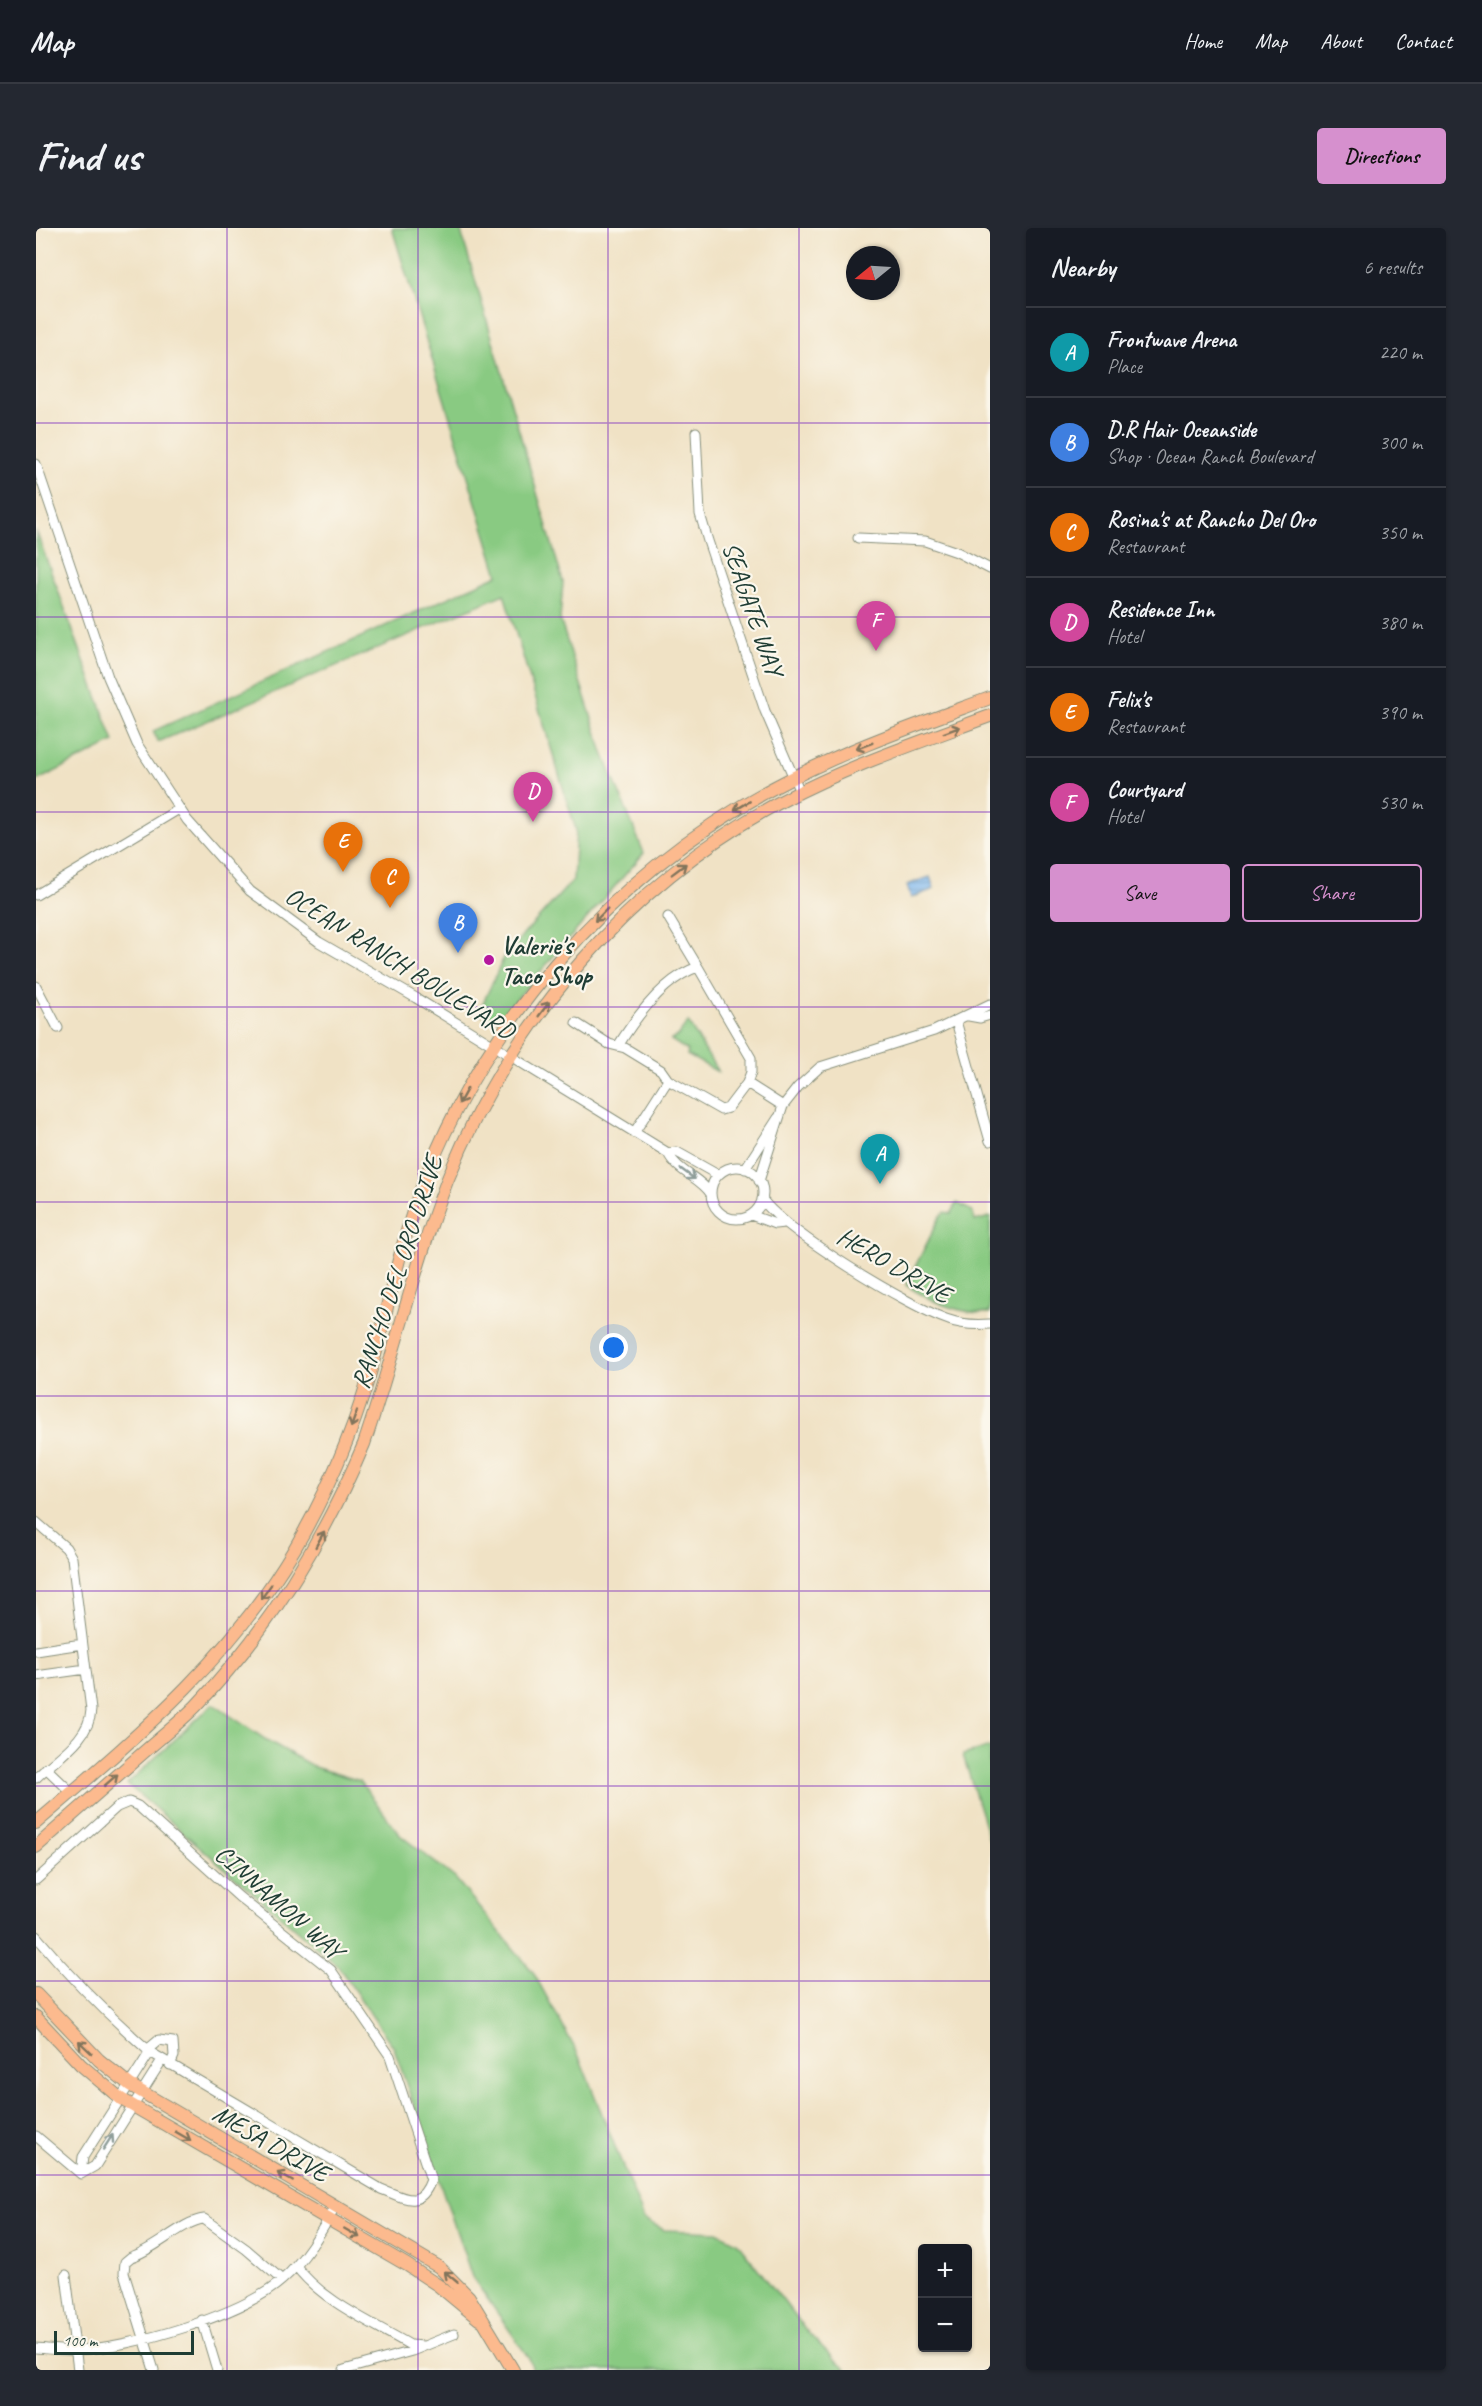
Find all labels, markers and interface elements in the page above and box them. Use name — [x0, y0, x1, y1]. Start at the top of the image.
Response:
text: Map — [30, 24, 73, 59]
text: Home — [1184, 28, 1222, 54]
text: Map — [1255, 28, 1287, 54]
text: About — [1320, 28, 1362, 54]
text: Contact — [1395, 28, 1452, 54]
button: Directions — [1317, 128, 1446, 184]
text: Find us — [36, 130, 141, 183]
north arrow — [846, 246, 900, 300]
text: Nearby — [1050, 251, 1115, 284]
text: 6 results — [1363, 255, 1422, 280]
text: Frontwave Arena — [1107, 326, 1236, 354]
text: A — [1064, 340, 1075, 365]
text: 220 m — [1379, 340, 1422, 365]
text: Place — [1107, 354, 1142, 379]
text: D.R Hair Oceanside — [1107, 416, 1256, 444]
text: B — [1064, 430, 1075, 455]
text: 300 m — [1379, 430, 1422, 455]
text: Shop · Ocean Ranch Boulevard — [1107, 444, 1313, 469]
text: Rosina's at Rancho Del Oro — [1107, 506, 1315, 534]
text: C — [1065, 520, 1074, 545]
text: 350 m — [1379, 520, 1422, 545]
text: Restaurant — [1107, 534, 1184, 559]
street label: SEAGATE WAY — [715, 538, 793, 684]
text: Residence Inn — [1107, 596, 1214, 624]
pin: F — [856, 602, 896, 651]
text: D — [1064, 610, 1075, 635]
text: 380 m — [1379, 610, 1422, 635]
text: Hotel — [1107, 624, 1142, 649]
text: Felix's — [1107, 686, 1151, 714]
text: E — [1064, 700, 1075, 725]
text: 390 m — [1379, 700, 1422, 725]
text: Restaurant — [1107, 714, 1184, 739]
one-way arrow — [942, 724, 961, 735]
one-way arrow — [856, 741, 874, 752]
pin: D — [514, 772, 552, 822]
text: Courtyard — [1107, 776, 1182, 804]
text: F — [1065, 790, 1074, 815]
text: 530 m — [1379, 790, 1422, 815]
one-way arrow — [734, 801, 751, 813]
text: Hotel — [1107, 804, 1142, 829]
pin: E — [324, 822, 362, 872]
pin: C — [370, 858, 410, 908]
one-way arrow — [671, 863, 687, 875]
button: Save — [1050, 864, 1230, 922]
button: Share — [1242, 864, 1422, 922]
street label: OCEAN RANCH BOULEVARD — [280, 880, 520, 1046]
pin: B — [438, 904, 478, 953]
one-way arrow — [594, 907, 609, 922]
place label: Valerie's Taco Shop — [501, 929, 594, 992]
marker: Valerie's Taco Shop — [482, 953, 496, 967]
one-way arrow — [538, 1001, 551, 1017]
one-way arrow — [457, 1087, 469, 1104]
pin: A — [860, 1134, 900, 1184]
street label: RANCHO DEL ORO DRIVE — [344, 1148, 451, 1393]
one-way arrow — [680, 1168, 696, 1180]
street label: HERO DRIVE — [831, 1219, 960, 1312]
your location — [599, 1333, 628, 1362]
one-way arrow — [348, 1409, 359, 1428]
one-way arrow — [314, 1531, 326, 1548]
one-way arrow — [260, 1583, 272, 1600]
one-way arrow — [103, 1773, 118, 1787]
street label: CINNAMON WAY — [208, 1837, 354, 1970]
one-way arrow — [78, 2039, 93, 2054]
street label: MESA DRIVE — [207, 2097, 338, 2191]
one-way arrow — [173, 2131, 191, 2142]
one-way arrow — [103, 2134, 115, 2151]
one-way arrow — [277, 2171, 294, 2183]
one-way arrow — [343, 2228, 360, 2240]
map controls — [918, 2244, 972, 2352]
button: + — [918, 2244, 972, 2298]
one-way arrow — [443, 2270, 459, 2283]
button: − — [918, 2298, 972, 2352]
scale bar — [54, 2328, 194, 2356]
text: 100 m — [63, 2331, 97, 2351]

